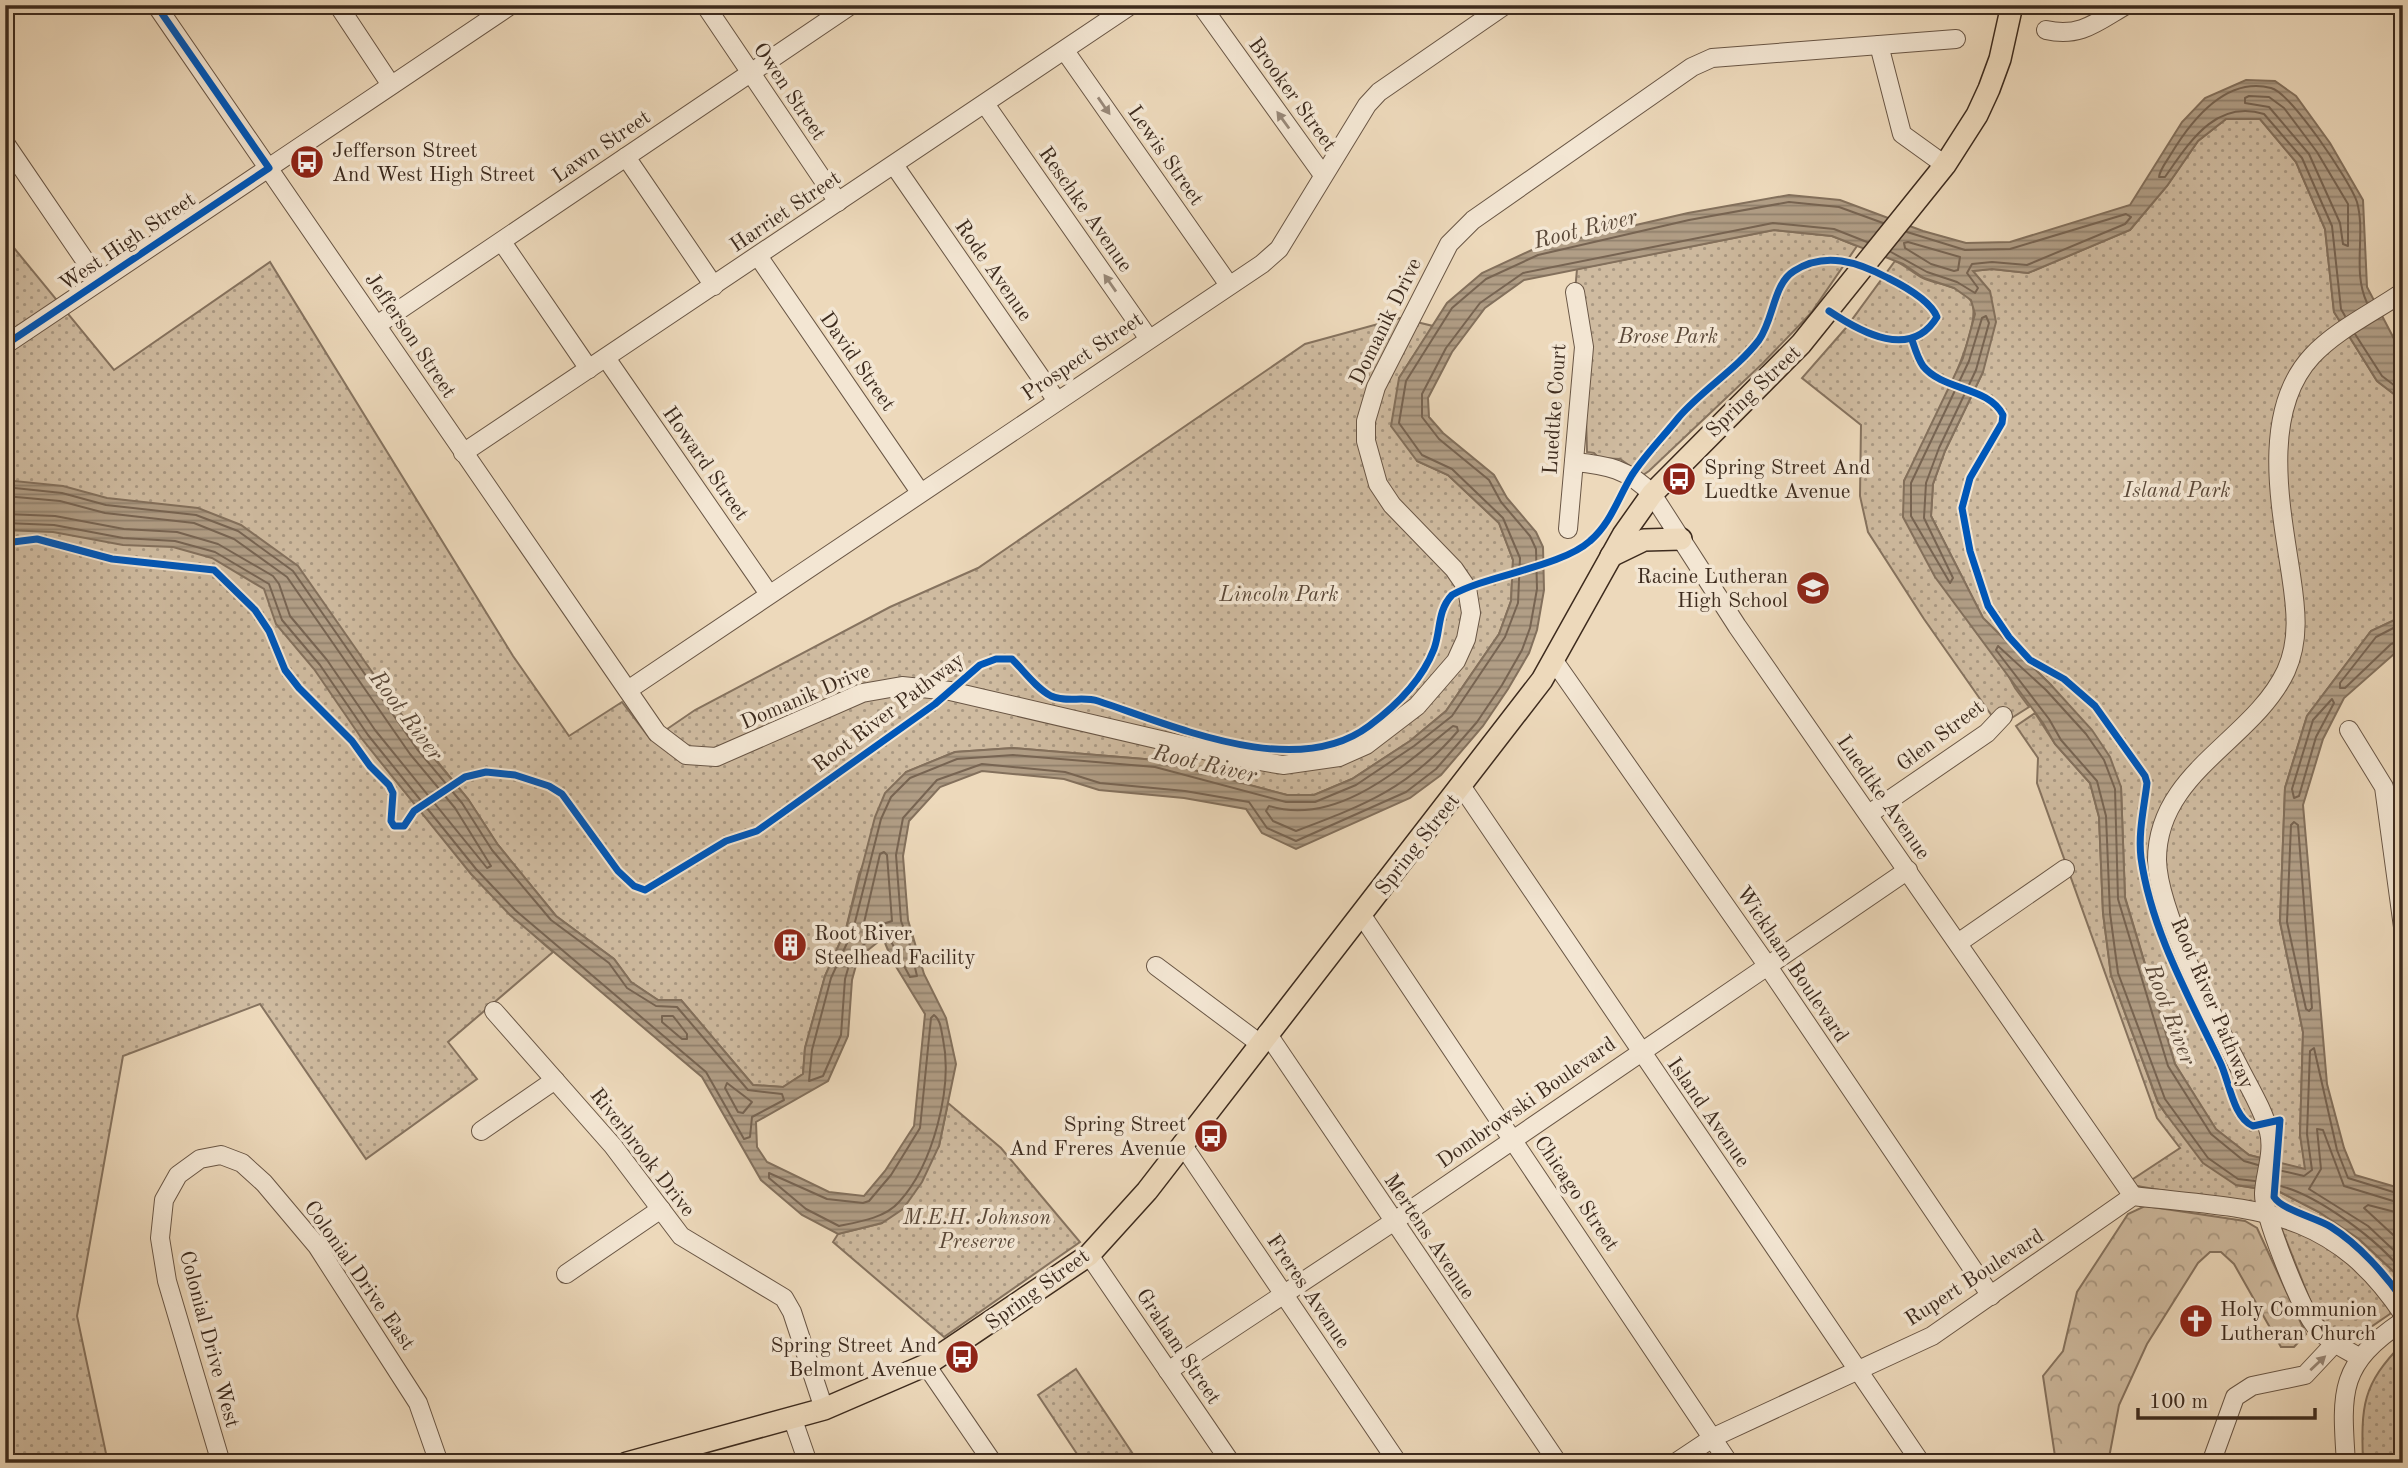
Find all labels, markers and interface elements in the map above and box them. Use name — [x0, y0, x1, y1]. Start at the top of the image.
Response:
street label: Brooker Street — [1244, 34, 1340, 156]
street label: Owen Street — [749, 39, 829, 144]
one-way arrow — [1097, 97, 1110, 116]
street label: Lewis Street — [1123, 102, 1207, 210]
street label: Lawn Street — [549, 107, 655, 188]
one-way arrow — [1276, 111, 1290, 129]
place label: Jefferson Street And West High Street — [332, 141, 535, 186]
bus stop icon: Jefferson Street And West High Street — [288, 143, 326, 181]
street label: Reschke Avenue — [1034, 143, 1136, 276]
street label: Harriet Street — [727, 168, 845, 257]
street label: West High Street — [56, 189, 200, 295]
water label: Root River — [1530, 205, 1641, 254]
street label: Rode Avenue — [950, 216, 1035, 325]
street label: Domanik Drive — [1347, 255, 1426, 388]
street label: Jefferson Street — [360, 270, 459, 402]
one-way arrow — [1103, 274, 1117, 292]
street label: David Street — [815, 309, 898, 415]
street label: Prospect Street — [1019, 309, 1147, 405]
park label: Brose Park — [1617, 327, 1718, 348]
street label: Spring Street — [1703, 342, 1805, 442]
street label: Luedtke Court — [1540, 343, 1571, 475]
street label: Howard Street — [658, 403, 752, 525]
place label: Spring Street And Luedtke Avenue — [1704, 458, 1871, 503]
bus stop icon: Spring Street And Luedtke Avenue — [1660, 460, 1698, 498]
park label: Island Park — [2123, 481, 2230, 502]
place label: Racine Lutheran High School — [1637, 567, 1788, 612]
school or university icon: Racine Lutheran High School — [1794, 569, 1832, 607]
park label: Lincoln Park — [1218, 585, 1339, 606]
street label: Root River Pathway — [809, 650, 968, 777]
street label: Domanik Drive — [738, 661, 873, 734]
water label: Root River — [364, 666, 448, 766]
street label: Glen Street — [1893, 697, 1988, 776]
street label: Luedtke Avenue — [1832, 732, 1933, 864]
water label: Root River — [1149, 741, 1260, 788]
street label: Spring Street — [1372, 790, 1464, 900]
street label: Wickham Boulevard — [1732, 883, 1852, 1047]
street label: Root River Pathway — [2166, 914, 2260, 1092]
place label: Root River Steelhead Facility — [814, 924, 976, 969]
building icon: Root River Steelhead Facility — [771, 926, 809, 964]
water label: Root River — [2139, 960, 2203, 1068]
street label: Dombrowski Boulevard — [1434, 1034, 1620, 1173]
street label: Island Avenue — [1662, 1054, 1753, 1171]
street label: Riverbrook Drive — [585, 1085, 698, 1221]
place label: Spring Street And Freres Avenue — [1009, 1115, 1186, 1160]
bus stop icon: Spring Street And Freres Avenue — [1192, 1117, 1230, 1155]
street label: Chicago Street — [1530, 1132, 1622, 1255]
street label: Mertens Avenue — [1379, 1170, 1478, 1303]
street label: Colonial Drive East — [299, 1197, 418, 1354]
park label: M.E.H. Johnson Preserve — [902, 1208, 1051, 1253]
street label: Rupert Boulevard — [1902, 1226, 2048, 1331]
street label: Freres Avenue — [1262, 1231, 1353, 1353]
street label: Spring Street — [982, 1246, 1094, 1335]
street label: Colonial Drive West — [175, 1249, 242, 1430]
street label: Graham Street — [1132, 1285, 1224, 1408]
place label: Holy Communion Lutheran Church — [2220, 1300, 2377, 1345]
church icon: Holy Communion Lutheran Church — [2177, 1302, 2215, 1340]
place label: Spring Street And Belmont Avenue — [770, 1336, 937, 1381]
bus stop icon: Spring Street And Belmont Avenue — [943, 1338, 981, 1376]
one-way arrow — [2309, 1356, 2326, 1372]
scale bar — [2138, 1377, 2315, 1421]
text: 100 m — [2149, 1392, 2208, 1413]

